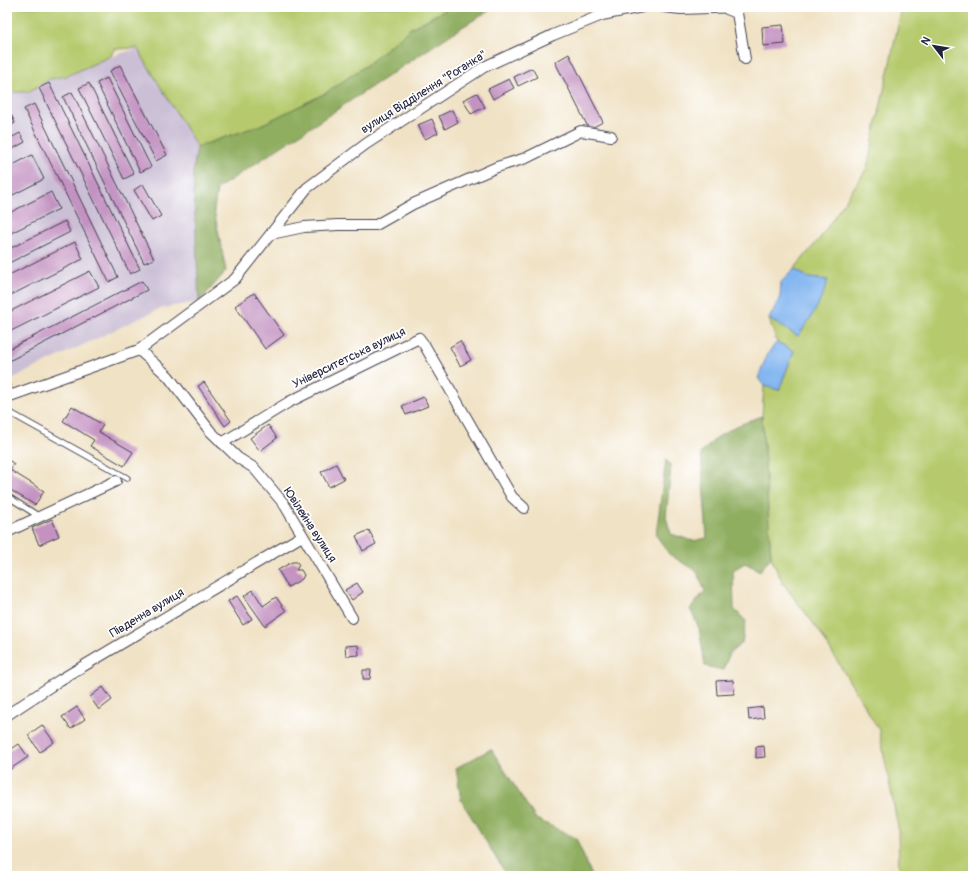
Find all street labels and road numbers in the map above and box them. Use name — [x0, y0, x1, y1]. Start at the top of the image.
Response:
street label: вулиця Відділення "Роганка" — [358, 47, 490, 137]
street label: Університетська вулиця — [290, 324, 408, 392]
street label: Ювілейна вулиця — [280, 485, 340, 566]
street label: Південна вулиця — [107, 585, 187, 641]

